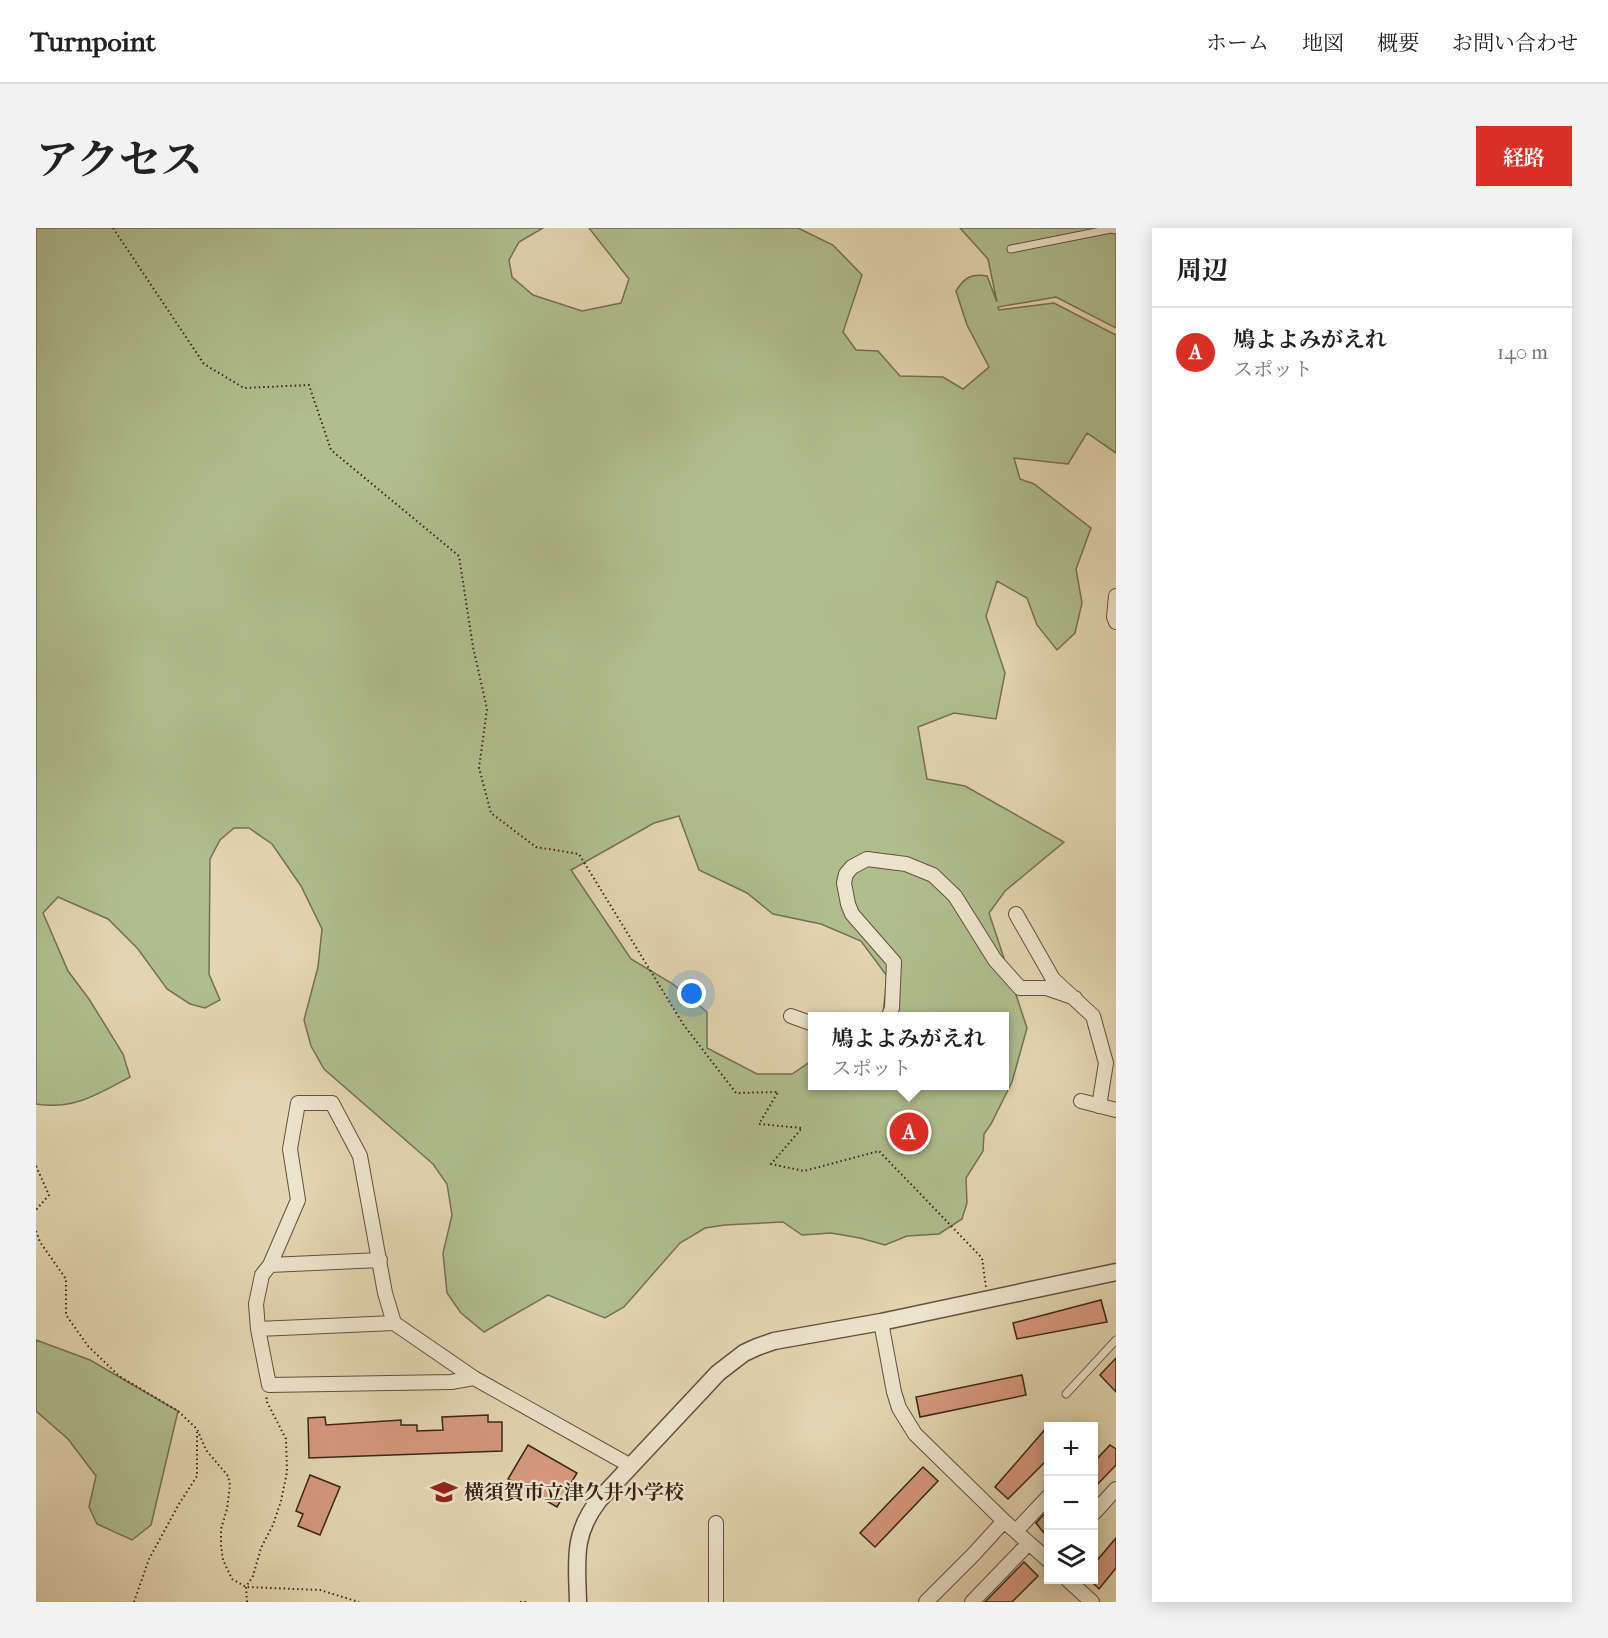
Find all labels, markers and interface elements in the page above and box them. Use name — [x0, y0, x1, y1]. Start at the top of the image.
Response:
text: Turnpoint — [30, 25, 156, 58]
text: ホーム — [1206, 31, 1269, 55]
text: 地図 — [1302, 31, 1344, 55]
text: 概要 — [1377, 31, 1419, 55]
text: お問い合わせ — [1452, 31, 1578, 55]
button: 経路 — [1476, 126, 1572, 186]
text: アクセス — [36, 136, 203, 185]
text: 周辺 — [1176, 255, 1228, 286]
text: 鳩よよみがえれ — [1233, 327, 1387, 353]
text: A — [1189, 341, 1202, 364]
text: 140 m — [1497, 341, 1548, 364]
text: スポット — [1233, 358, 1313, 381]
your location — [677, 979, 706, 1008]
popup — [808, 1012, 1009, 1090]
text: 鳩よよみがえれ — [831, 1026, 986, 1052]
text: スポット — [831, 1057, 911, 1080]
pin: A — [890, 1110, 928, 1154]
map controls — [1044, 1422, 1098, 1584]
button: + — [1044, 1422, 1098, 1476]
button: − — [1044, 1476, 1098, 1530]
school or university icon: 横須賀市立津久井小学校 — [429, 1477, 459, 1507]
place label: 横須賀市立津久井小学校 — [464, 1481, 684, 1504]
button: layers — [1044, 1530, 1098, 1584]

